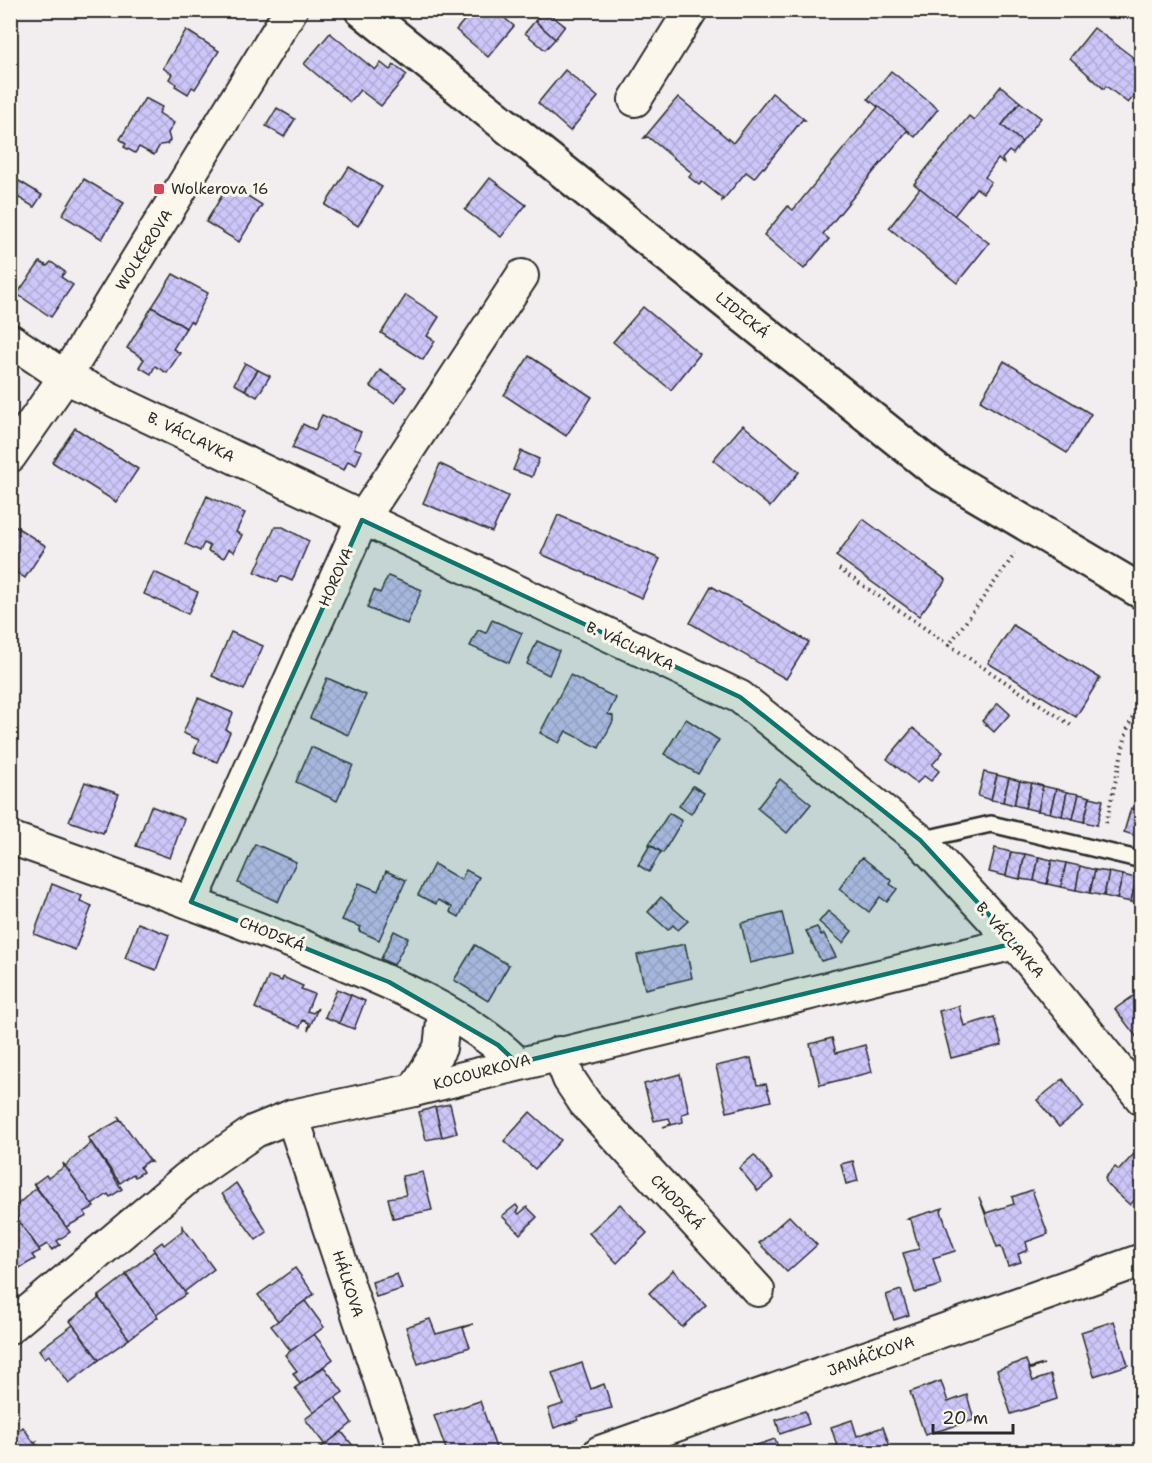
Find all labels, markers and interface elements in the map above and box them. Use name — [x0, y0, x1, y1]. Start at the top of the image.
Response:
place label: Wolkerova 16 — [171, 179, 268, 199]
marker: Wolkerova 16 — [152, 182, 166, 196]
street label: WOLKEROVA — [111, 206, 177, 294]
street label: LIDICKÁ — [711, 287, 774, 343]
street label: B. VÁCLAVKA — [144, 406, 238, 467]
street label: HOROVA — [314, 544, 358, 610]
street label: B. VÁCLAVKA — [583, 616, 678, 675]
street label: B. VÁCLAVKA — [971, 897, 1049, 982]
street label: CHODSKÁ — [236, 911, 308, 956]
street label: KOCOURKOVA — [431, 1049, 533, 1095]
street label: CHODSKÁ — [646, 1169, 709, 1234]
street label: HÁLKOVA — [328, 1248, 369, 1320]
street label: JANÁČKOVA — [825, 1330, 917, 1381]
scale bar — [933, 1397, 1012, 1435]
text: 20 m — [942, 1406, 988, 1430]

